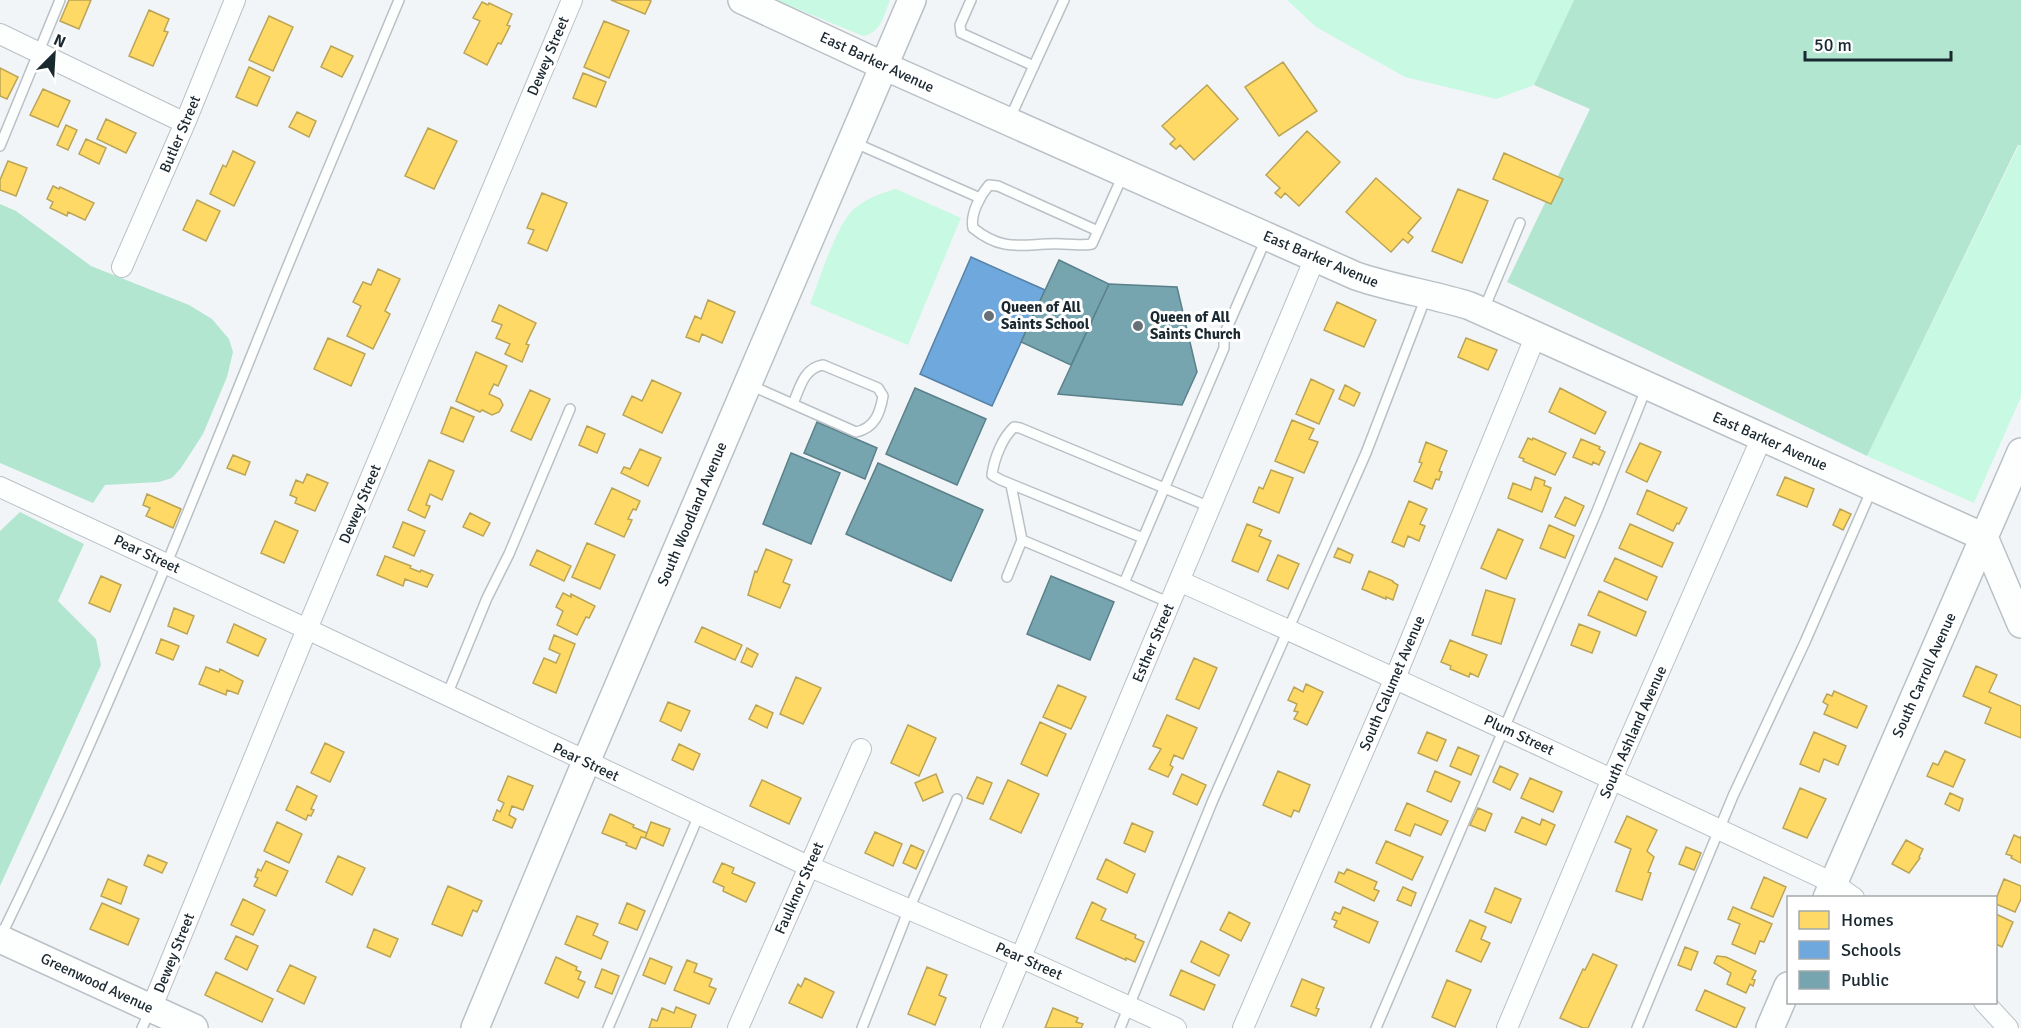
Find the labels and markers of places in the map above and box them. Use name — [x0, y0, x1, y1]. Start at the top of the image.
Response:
place label: Queen of All Saints School — [1001, 298, 1090, 333]
place label: Queen of All Saints Church — [1150, 308, 1241, 343]
marker: Queen of All Saints School — [982, 309, 996, 323]
marker: Queen of All Saints Church — [1131, 319, 1145, 333]

